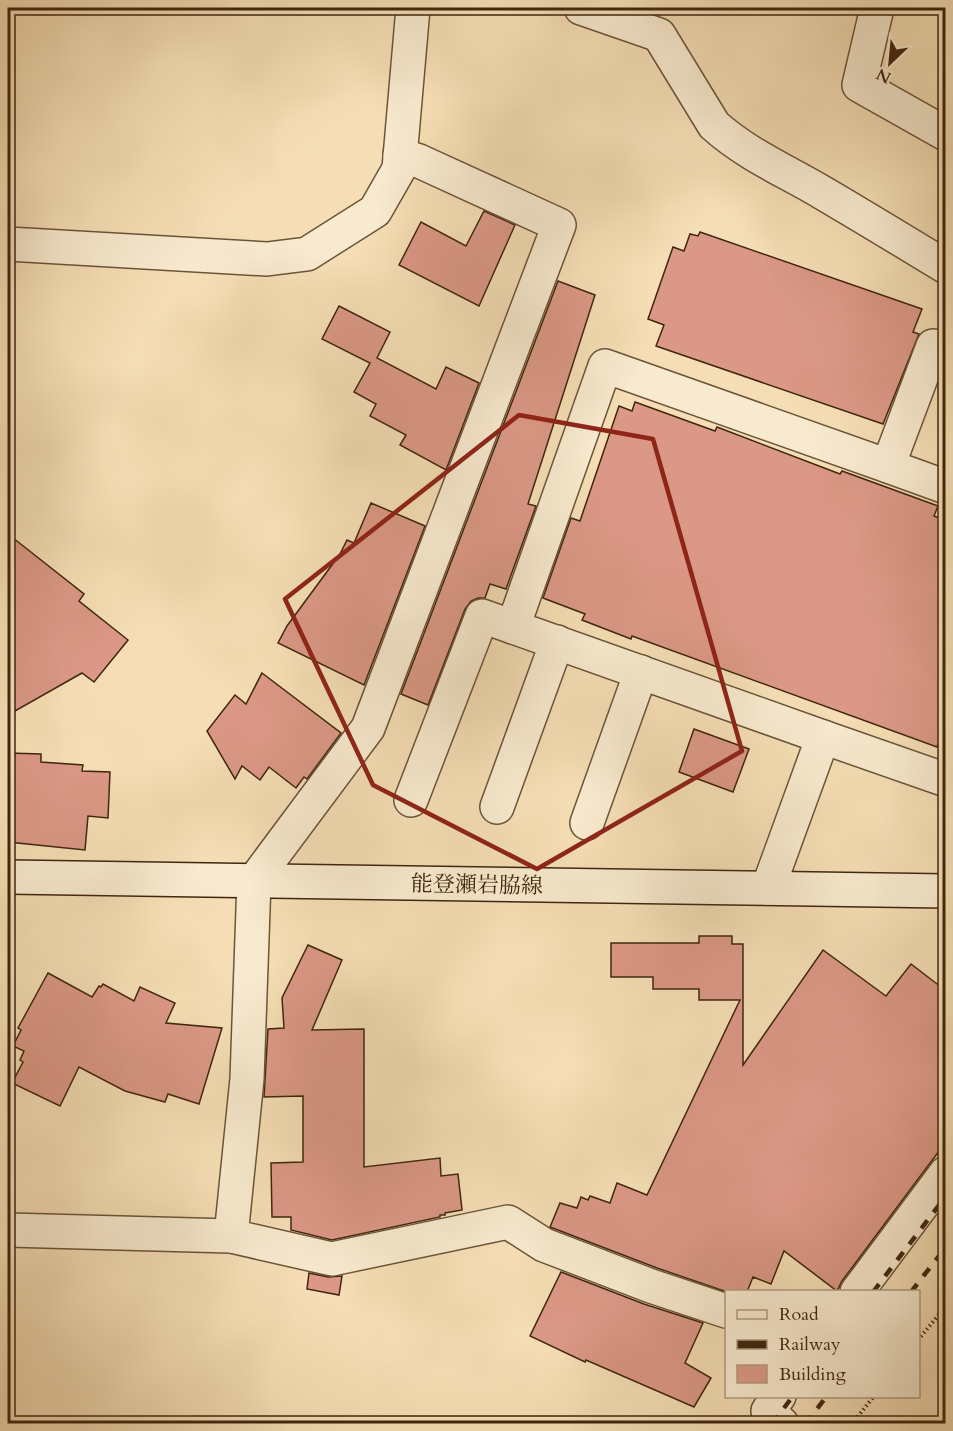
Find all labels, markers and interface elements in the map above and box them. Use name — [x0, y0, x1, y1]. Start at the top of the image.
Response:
north arrow — [860, 33, 920, 93]
text: N — [873, 63, 895, 89]
street label: 能登瀬岩脇線 — [411, 869, 543, 901]
legend — [725, 1290, 920, 1398]
text: Road — [779, 1302, 819, 1327]
text: Railway — [779, 1332, 841, 1357]
text: Building — [779, 1362, 847, 1387]

